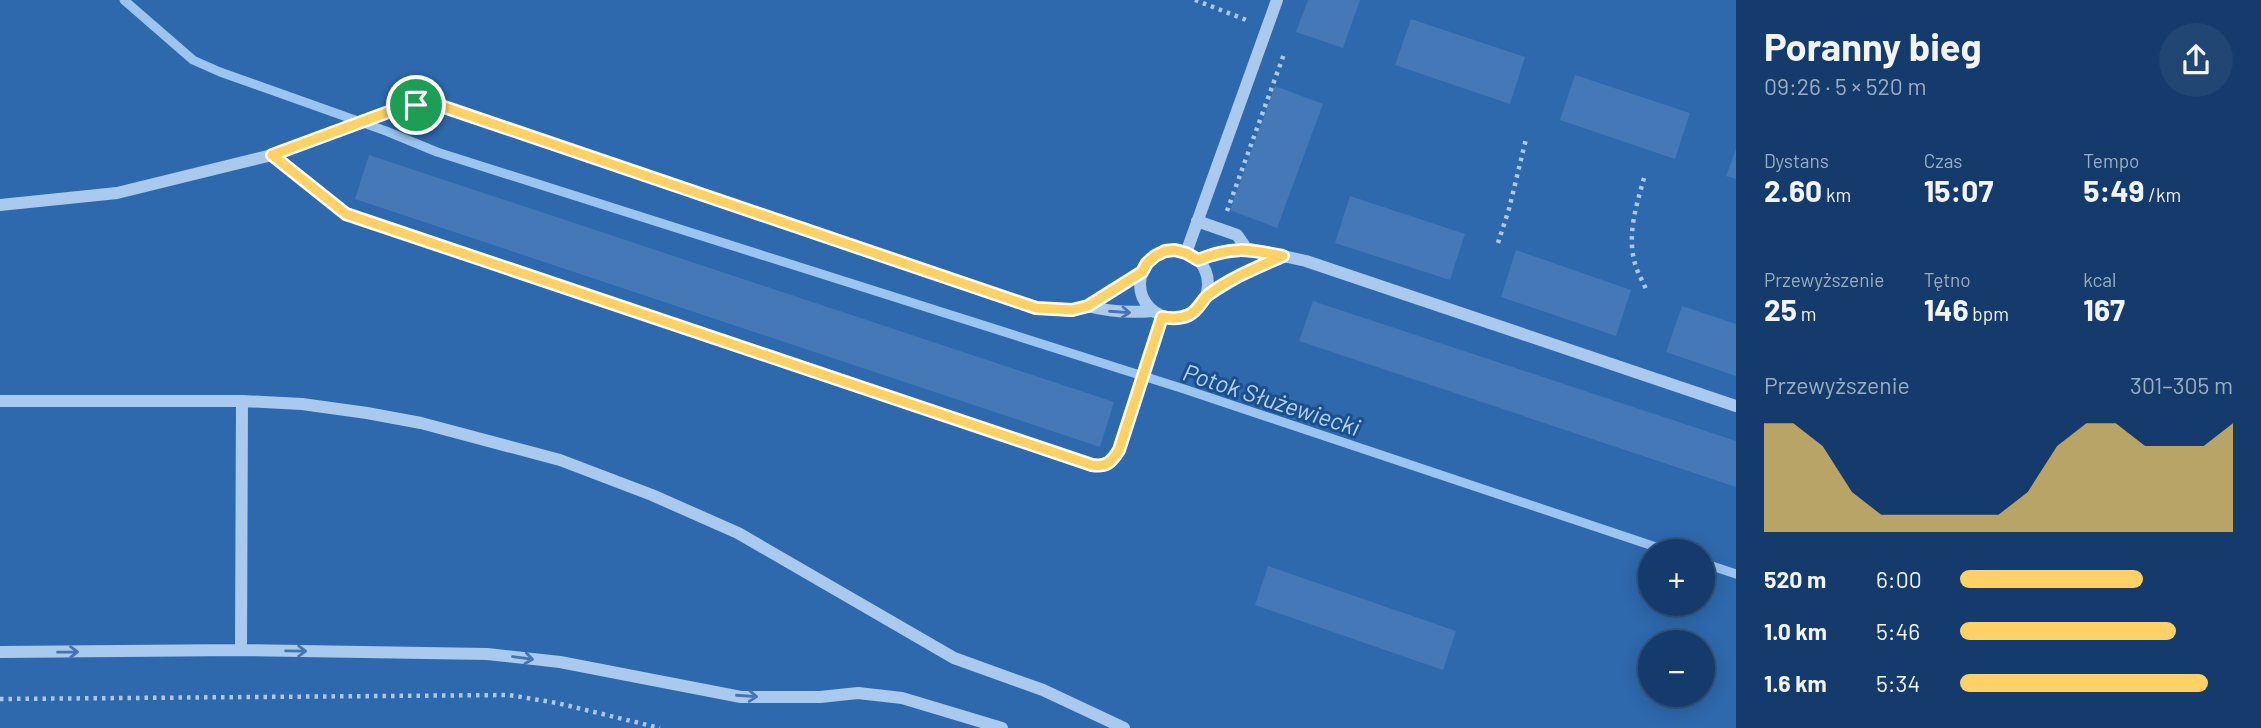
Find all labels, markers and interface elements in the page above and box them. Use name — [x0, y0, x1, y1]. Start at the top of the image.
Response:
text: Poranny bieg — [1764, 23, 1982, 69]
button: share — [2159, 23, 2233, 97]
text: 09:26 · 5 × 520 m — [1764, 72, 1926, 100]
pin — [386, 75, 446, 135]
icon: arrive — [397, 86, 435, 124]
text: Dystans — [1764, 149, 1829, 172]
text: Czas — [1924, 149, 1963, 172]
text: Tempo — [2083, 149, 2139, 172]
text: 2.60 — [1764, 172, 1822, 208]
text: 15:07 — [1924, 172, 1993, 208]
text: 5:49 — [2083, 172, 2145, 208]
text: km — [1822, 183, 1851, 206]
text: /km — [2145, 183, 2181, 206]
text: Przewyższenie — [1764, 268, 1884, 291]
text: Tętno — [1924, 268, 1971, 291]
text: kcal — [2083, 268, 2116, 291]
text: 25 — [1764, 291, 1797, 327]
text: 146 — [1924, 291, 1969, 327]
text: 167 — [2083, 291, 2125, 327]
text: m — [1797, 302, 1817, 325]
text: bpm — [1969, 302, 2009, 325]
one-way arrow — [1108, 306, 1131, 319]
water label: Potok Służewiecki — [1180, 357, 1364, 441]
text: Przewyższenie — [1764, 371, 1910, 399]
text: 301–305 m — [2130, 371, 2233, 399]
map controls — [1638, 539, 1715, 707]
button: + — [1638, 539, 1715, 616]
text: 520 m — [1764, 565, 1826, 593]
text: 6:00 — [1876, 565, 1922, 593]
text: 1.0 km — [1764, 617, 1827, 645]
text: 5:46 — [1876, 617, 1920, 645]
button: − — [1638, 630, 1715, 707]
one-way arrow — [284, 644, 307, 658]
one-way arrow — [56, 645, 79, 658]
one-way arrow — [511, 651, 534, 664]
text: 1.6 km — [1764, 669, 1827, 697]
text: 5:34 — [1876, 669, 1920, 697]
one-way arrow — [735, 690, 758, 703]

